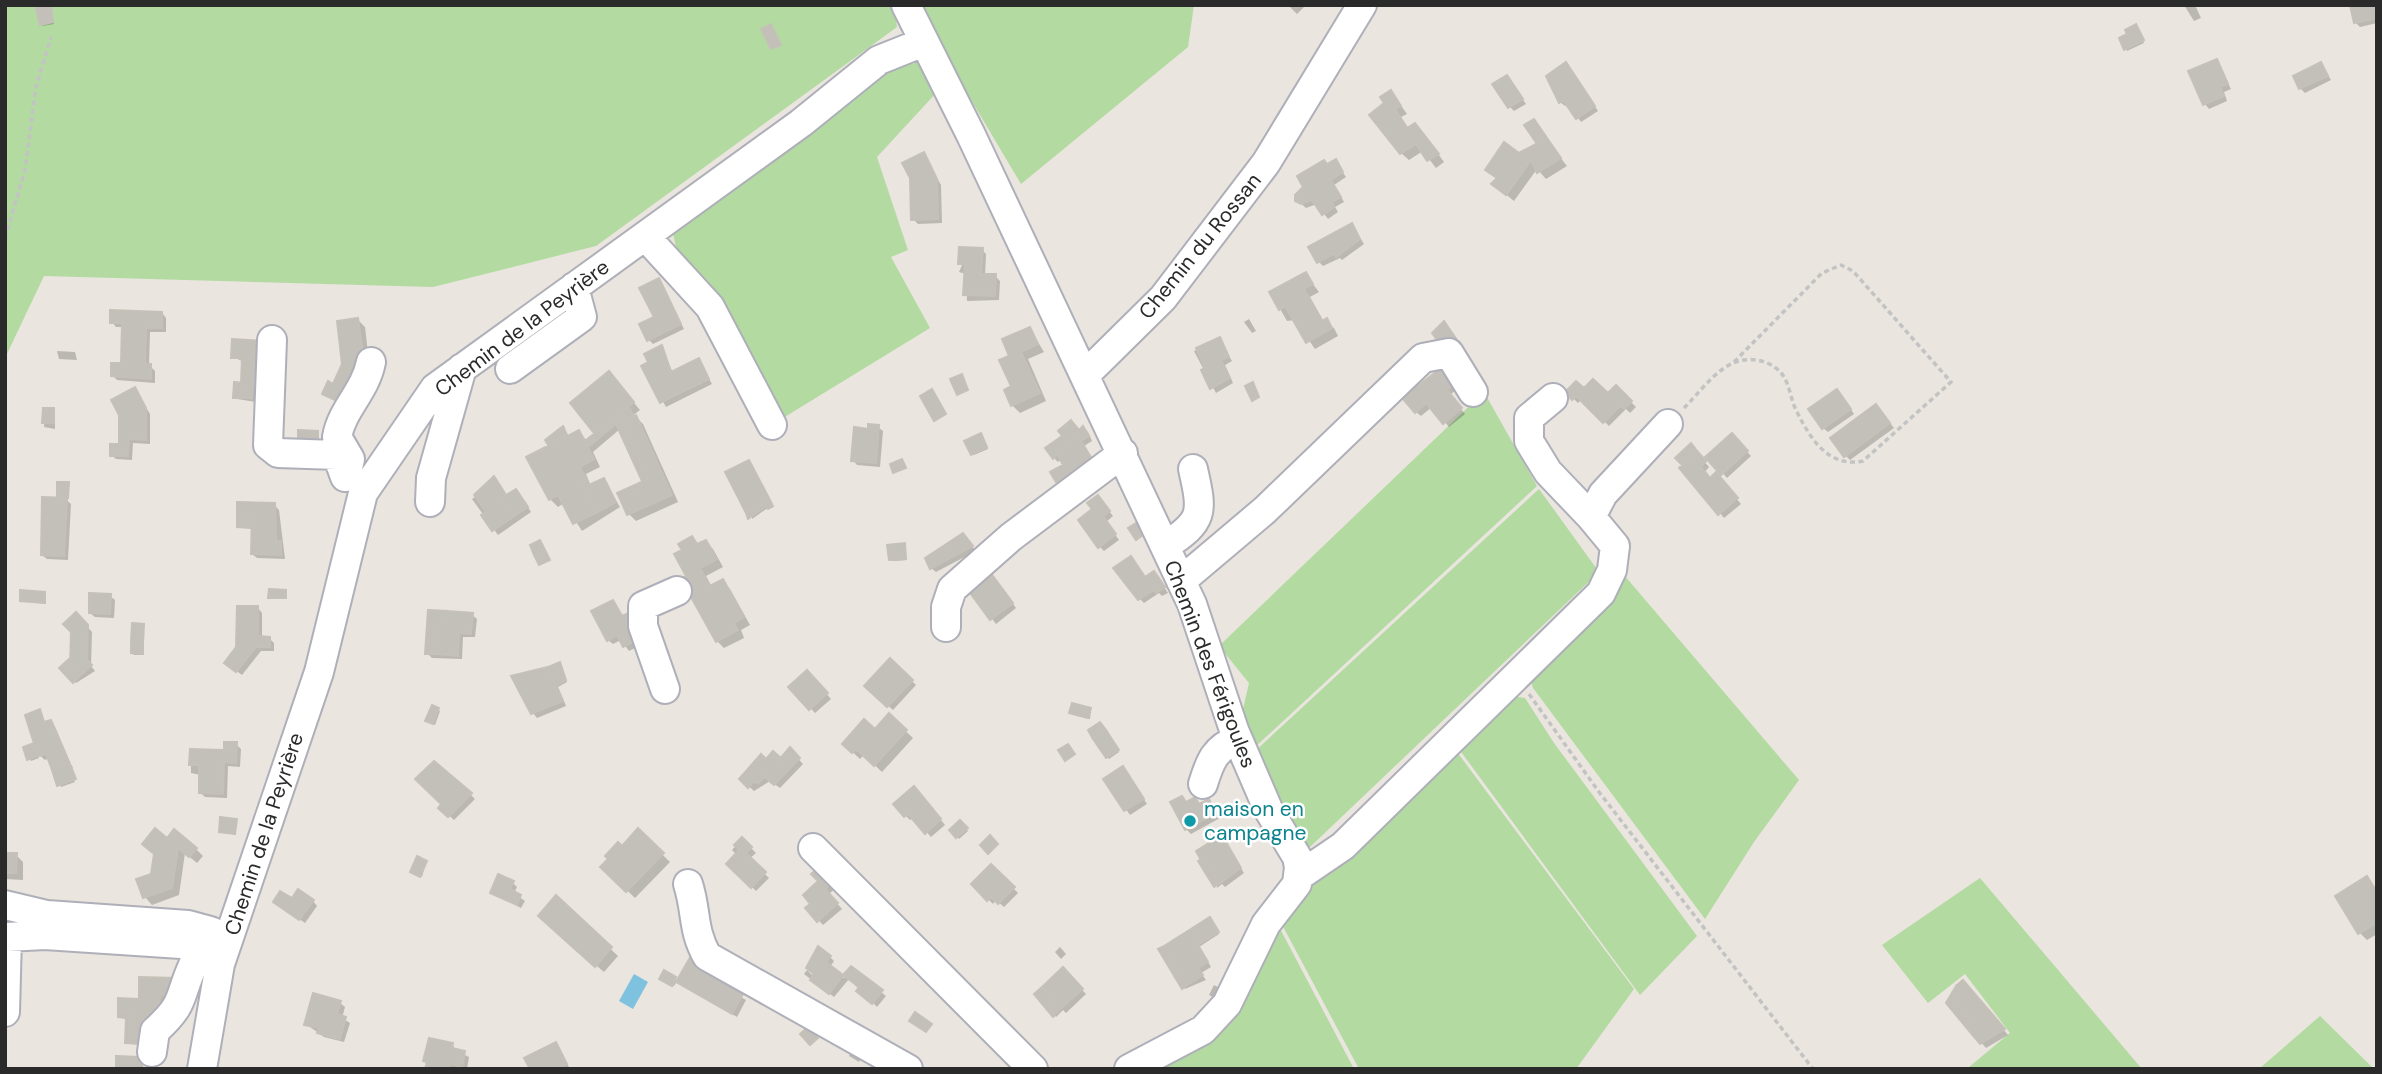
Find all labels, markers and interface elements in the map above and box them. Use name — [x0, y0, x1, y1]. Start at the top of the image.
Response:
street label: Chemin du Rossan — [1132, 167, 1268, 325]
street label: Chemin de la Peyrière — [429, 253, 615, 403]
street label: Chemin des Férigoules — [1157, 556, 1263, 772]
street label: Chemin de la Peyrière — [218, 729, 310, 939]
place label: maison en campagne — [1204, 795, 1306, 847]
marker: maison en campagne — [1182, 813, 1198, 829]

